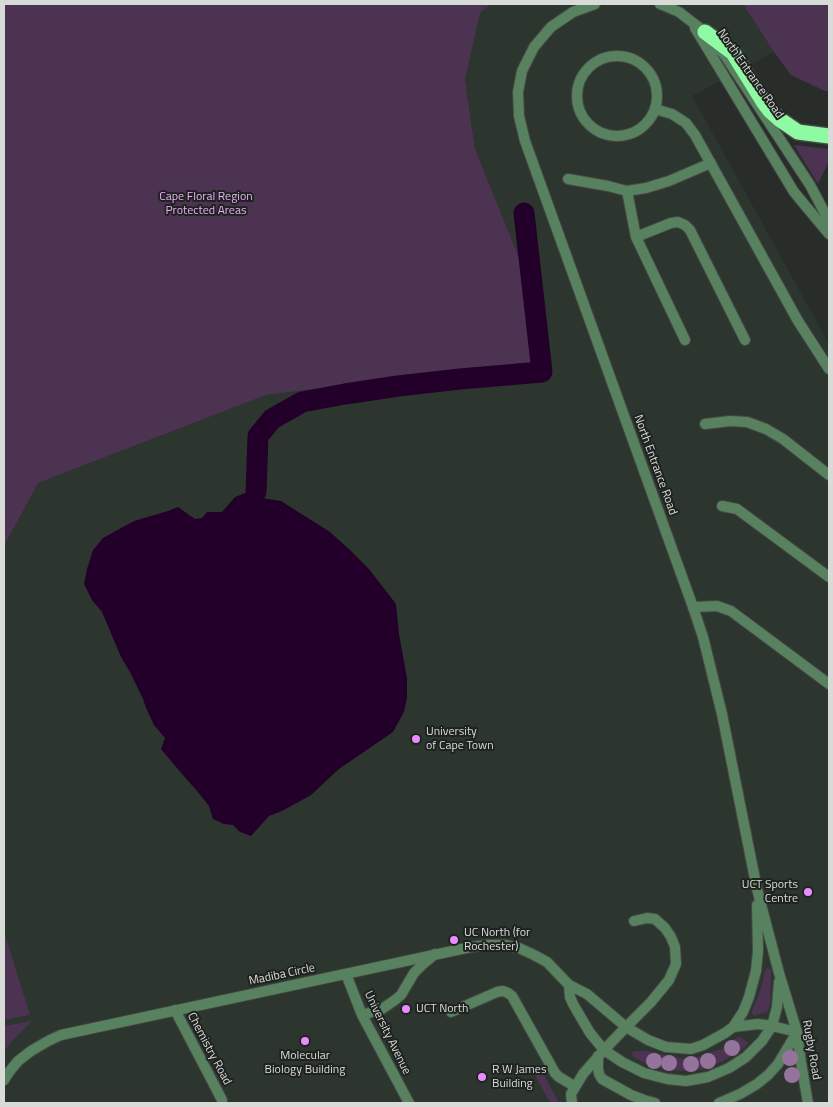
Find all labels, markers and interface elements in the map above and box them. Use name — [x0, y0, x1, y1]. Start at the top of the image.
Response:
street label: North Entrance Road — [714, 27, 786, 121]
park label: Cape Floral Region Protected Areas — [159, 190, 253, 218]
street label: North Entrance Road — [630, 413, 680, 517]
place label: University of Cape Town — [426, 725, 494, 753]
marker: University of Cape Town — [410, 733, 422, 745]
place label: UCT Sports Centre — [742, 878, 798, 906]
marker: UCT Sports Centre — [802, 886, 814, 898]
place label: UC North (for Rochester) — [464, 926, 530, 954]
marker: UC North (for Rochester) — [448, 934, 460, 946]
street label: Madiba Circle — [248, 961, 316, 989]
street label: University Avenue — [361, 989, 413, 1077]
place label: UCT North — [416, 1002, 468, 1016]
marker: UCT North — [400, 1003, 412, 1015]
street label: Chemistry Road — [184, 1010, 234, 1088]
street label: Rugby Road — [799, 1019, 823, 1081]
marker: Molecular Biology Building — [299, 1035, 311, 1047]
place label: Molecular Biology Building — [265, 1049, 345, 1077]
place label: R W James Building — [492, 1063, 546, 1091]
marker: R W James Building — [476, 1071, 488, 1083]

